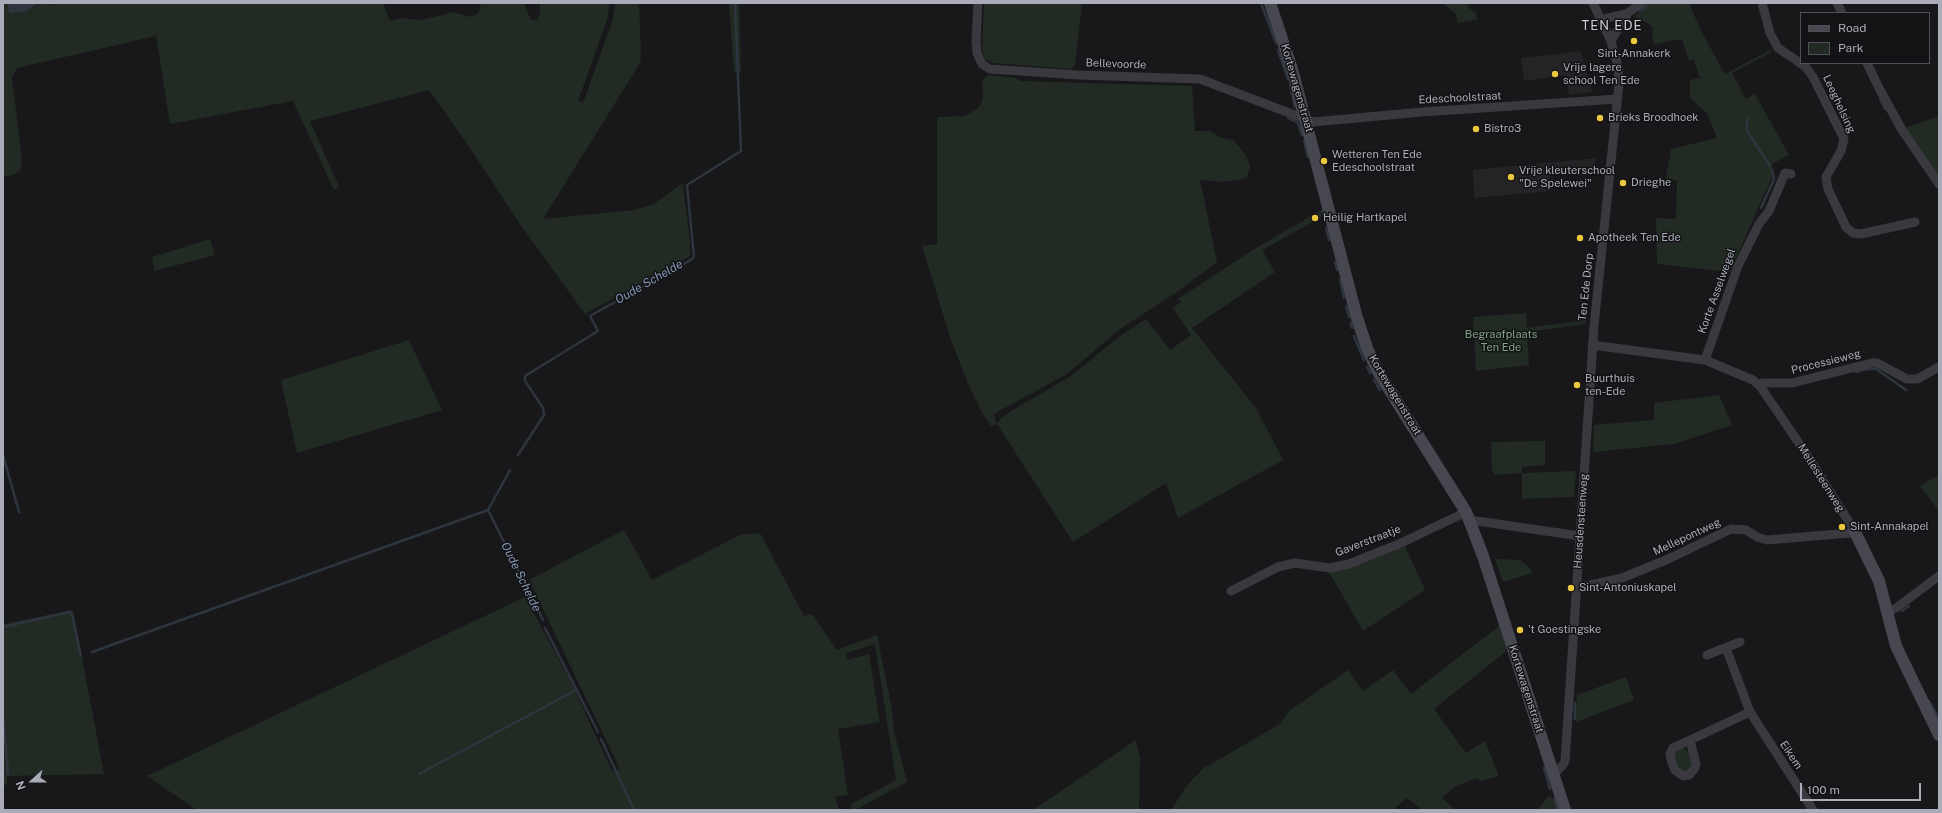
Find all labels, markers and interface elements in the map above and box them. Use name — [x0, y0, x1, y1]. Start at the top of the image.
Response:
legend — [1800, 12, 1930, 64]
district label: TEN EDE — [1581, 18, 1643, 34]
text: Road — [1838, 21, 1866, 35]
marker: Sint-Annakerk — [1629, 36, 1639, 46]
text: Park — [1838, 41, 1864, 55]
street label: Kortewagenstraat — [1278, 42, 1316, 134]
place label: Sint-Annakerk — [1597, 47, 1671, 61]
street label: Bellevoorde — [1085, 56, 1147, 72]
place label: Vrije lagere school Ten Ede — [1563, 61, 1640, 87]
marker: Vrije lagere school Ten Ede — [1550, 69, 1560, 79]
street label: Leeghelsing — [1820, 73, 1858, 135]
street label: Edeschoolstraat — [1418, 89, 1502, 107]
place label: Brieks Broodhoek — [1608, 111, 1699, 125]
marker: Brieks Broodhoek — [1595, 113, 1605, 123]
place label: Bistro3 — [1484, 122, 1521, 136]
marker: Bistro3 — [1471, 124, 1481, 134]
place label: Wetteren Ten Ede Edeschoolstraat — [1332, 148, 1422, 174]
marker: Wetteren Ten Ede Edeschoolstraat — [1319, 156, 1329, 166]
place label: Vrije kleuterschool "De Spelewei" — [1519, 164, 1615, 190]
marker: Vrije kleuterschool "De Spelewei" — [1506, 172, 1516, 182]
place label: Drieghe — [1631, 176, 1671, 190]
marker: Drieghe — [1618, 178, 1628, 188]
place label: Heilig Hartkapel — [1323, 211, 1407, 225]
marker: Heilig Hartkapel — [1310, 213, 1320, 223]
place label: Apotheek Ten Ede — [1588, 231, 1681, 245]
marker: Apotheek Ten Ede — [1575, 233, 1585, 243]
street label: Korte Asselwegel — [1695, 247, 1739, 335]
street label: Ten Ede Dorp — [1576, 253, 1596, 321]
water label: Oude Schelde — [613, 257, 685, 307]
park label: Begraafplaats Ten Ede — [1465, 328, 1537, 354]
street label: Processieweg — [1790, 347, 1862, 377]
street label: Kortewagenstraat — [1366, 352, 1424, 438]
place label: Buurthuis ten-Ede — [1585, 372, 1635, 398]
marker: Buurthuis ten-Ede — [1572, 380, 1582, 390]
street label: Mellesteenweg — [1795, 441, 1847, 515]
street label: Heusdensteenweg — [1571, 473, 1591, 569]
street label: Mellepontweg — [1651, 516, 1723, 558]
place label: Sint-Annakapel — [1850, 520, 1929, 534]
street label: Gaverstraatje — [1333, 522, 1403, 560]
marker: Sint-Annakapel — [1837, 522, 1847, 532]
water label: Oude Schelde — [498, 540, 544, 614]
place label: Sint-Antoniuskapel — [1579, 581, 1677, 595]
marker: Sint-Antoniuskapel — [1566, 583, 1576, 593]
place label: 't Goestingske — [1528, 623, 1601, 637]
marker: 't Goestingske — [1515, 625, 1525, 635]
street label: Kortewagenstraat — [1506, 643, 1546, 735]
street label: Eikem — [1777, 738, 1805, 772]
north arrow — [12, 761, 52, 801]
scale bar — [1802, 775, 1923, 801]
text: N — [14, 779, 28, 791]
text: 100 m — [1807, 783, 1840, 797]

